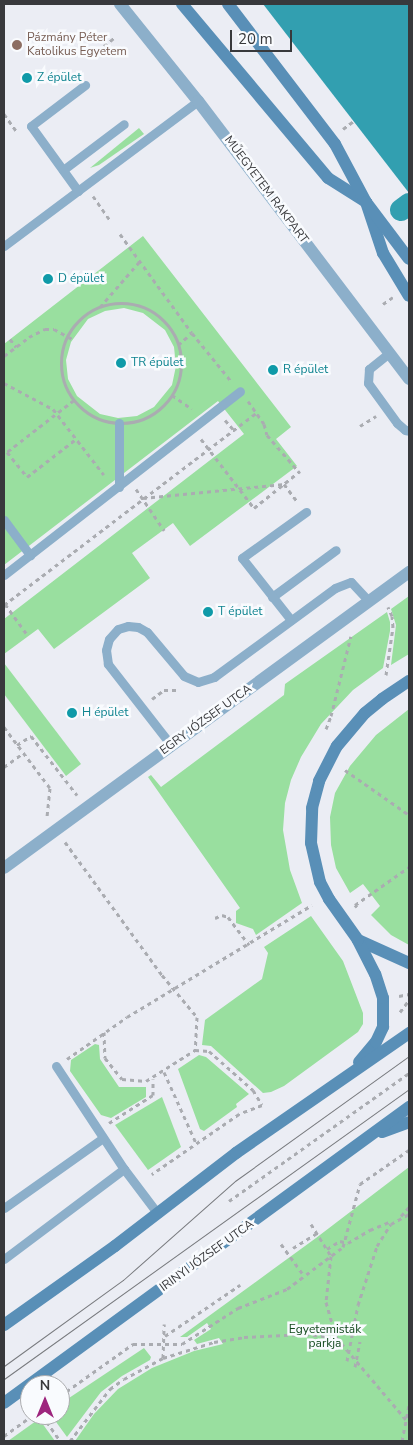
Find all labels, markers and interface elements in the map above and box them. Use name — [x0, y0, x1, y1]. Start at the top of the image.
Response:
scale bar — [233, 20, 296, 52]
text: 20 m — [238, 29, 273, 49]
place label: Pázmány Péter Katolikus Egyetem — [27, 31, 127, 59]
marker: Pázmány Péter Katolikus Egyetem — [11, 39, 23, 51]
place label: Z épület — [37, 71, 81, 85]
marker: Z épület — [21, 72, 33, 84]
street label: MŰEGYETEM RAKPART — [221, 133, 311, 247]
place label: D épület — [58, 272, 104, 286]
marker: D épület — [42, 273, 54, 285]
place label: TR épület — [131, 356, 184, 370]
marker: TR épület — [115, 357, 127, 369]
place label: R épület — [283, 363, 328, 377]
marker: R épület — [267, 364, 279, 376]
place label: T épület — [218, 605, 262, 619]
marker: T épület — [202, 606, 214, 618]
street label: EGRY JÓZSEF UTCA — [157, 682, 255, 758]
place label: H épület — [82, 706, 128, 720]
marker: H épület — [66, 707, 78, 719]
street label: IRINYI JÓZSEF UTCA — [157, 1217, 257, 1295]
park label: Egyetemisták parkja — [289, 1323, 361, 1351]
north arrow — [20, 1375, 70, 1425]
text: N — [40, 1376, 50, 1395]

